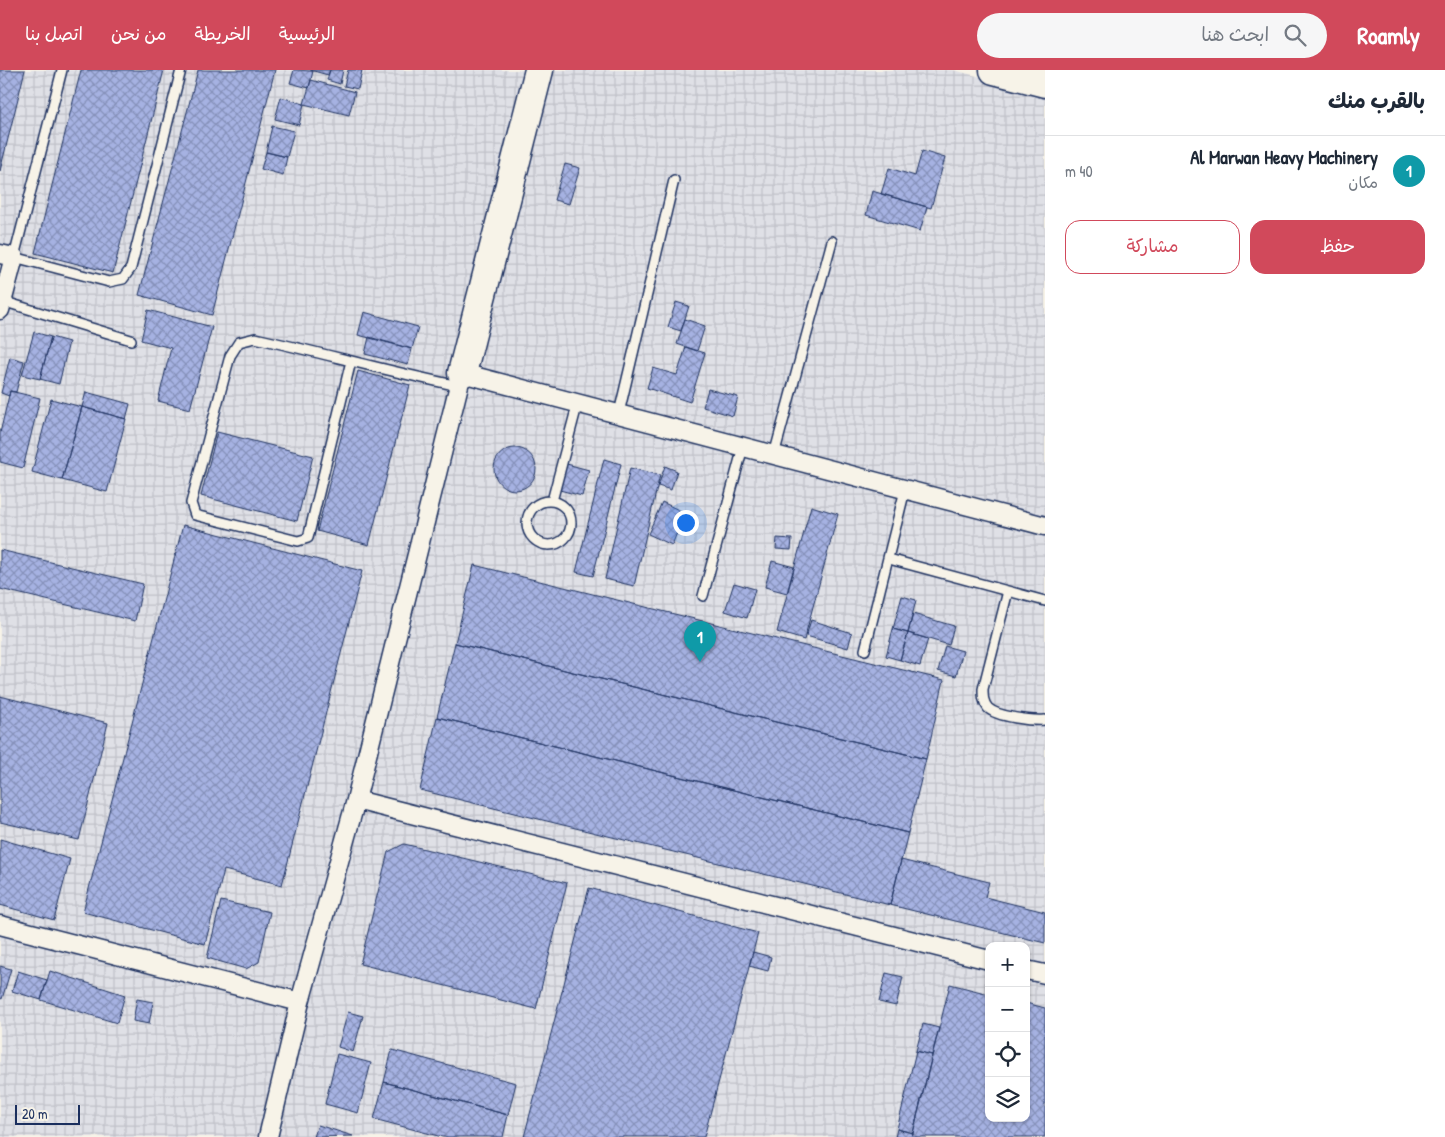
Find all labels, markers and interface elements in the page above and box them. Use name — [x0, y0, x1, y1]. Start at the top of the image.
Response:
search box — [977, 13, 1327, 58]
text: Roamly — [1357, 19, 1420, 51]
text: اتصل بنا — [25, 21, 83, 46]
text: من نحن — [111, 21, 167, 46]
text: الخريطة — [195, 21, 251, 46]
text: الرئيسية — [279, 21, 335, 46]
text: ابحث هنا — [1201, 21, 1269, 47]
icon: search — [1281, 21, 1309, 49]
text: بالقرب منك — [1328, 86, 1425, 115]
text: Al Marwan Heavy Machinery — [1190, 144, 1378, 170]
text: 40 m — [1065, 160, 1093, 182]
text: 1 — [1406, 160, 1412, 182]
text: مكان — [1348, 171, 1378, 193]
button: مشاركة — [1065, 220, 1240, 274]
button: حفظ — [1250, 220, 1425, 274]
your location — [673, 510, 699, 536]
pin: 1 — [684, 621, 716, 662]
map controls — [985, 942, 1030, 1122]
button: + — [985, 942, 1030, 987]
button: − — [985, 987, 1030, 1032]
button: locate — [985, 1032, 1030, 1077]
button: layers — [985, 1077, 1030, 1122]
scale bar — [15, 1102, 80, 1125]
text: 20 m — [22, 1104, 48, 1123]

